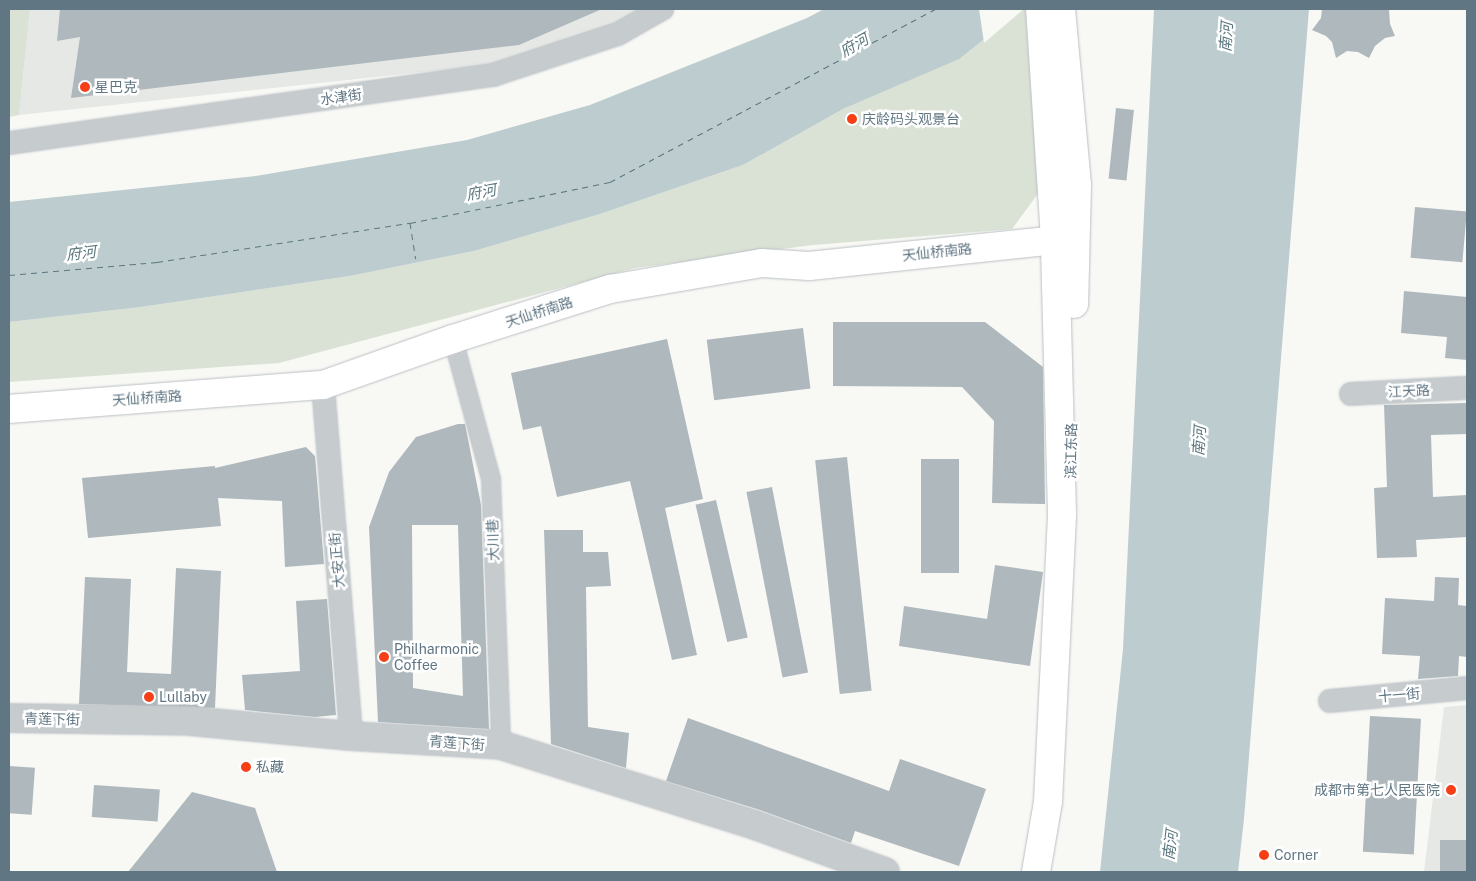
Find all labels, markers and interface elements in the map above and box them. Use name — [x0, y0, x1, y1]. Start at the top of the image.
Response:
water label: 南河 — [1216, 21, 1236, 53]
water label: 府河 — [837, 30, 871, 60]
place label: 星巴克 — [95, 79, 137, 95]
marker: 星巴克 — [79, 81, 91, 93]
street label: 水津街 — [319, 86, 363, 108]
place label: 庆龄码头观景台 — [862, 111, 960, 127]
marker: 庆龄码头观景台 — [846, 113, 858, 125]
water label: 府河 — [465, 181, 497, 203]
street label: 天仙桥南路 — [901, 240, 973, 264]
water label: 府河 — [65, 242, 97, 264]
street label: 天仙桥南路 — [503, 293, 575, 331]
street label: 江天路 — [1388, 382, 1430, 400]
street label: 天仙桥南路 — [111, 387, 183, 409]
street label: 滨江东路 — [1062, 423, 1080, 479]
water label: 南河 — [1189, 425, 1209, 457]
street label: 大川巷 — [484, 519, 502, 561]
street label: 大安正街 — [326, 531, 348, 589]
place label: Philharmonic Coffee — [394, 641, 479, 674]
marker: Philharmonic Coffee — [378, 651, 390, 663]
street label: 十一街 — [1377, 685, 1421, 705]
place label: Lullaby — [159, 689, 207, 705]
marker: Lullaby — [143, 691, 155, 703]
street label: 青莲下街 — [24, 710, 80, 728]
street label: 青莲下街 — [428, 733, 486, 753]
place label: 私藏 — [256, 759, 284, 775]
marker: 私藏 — [240, 761, 252, 773]
place label: 成都市第七人民医院 — [1314, 782, 1440, 798]
marker: 成都市第七人民医院 — [1444, 783, 1458, 797]
water label: 南河 — [1159, 829, 1181, 861]
place label: Corner — [1274, 847, 1318, 863]
marker: Corner — [1258, 849, 1270, 861]

